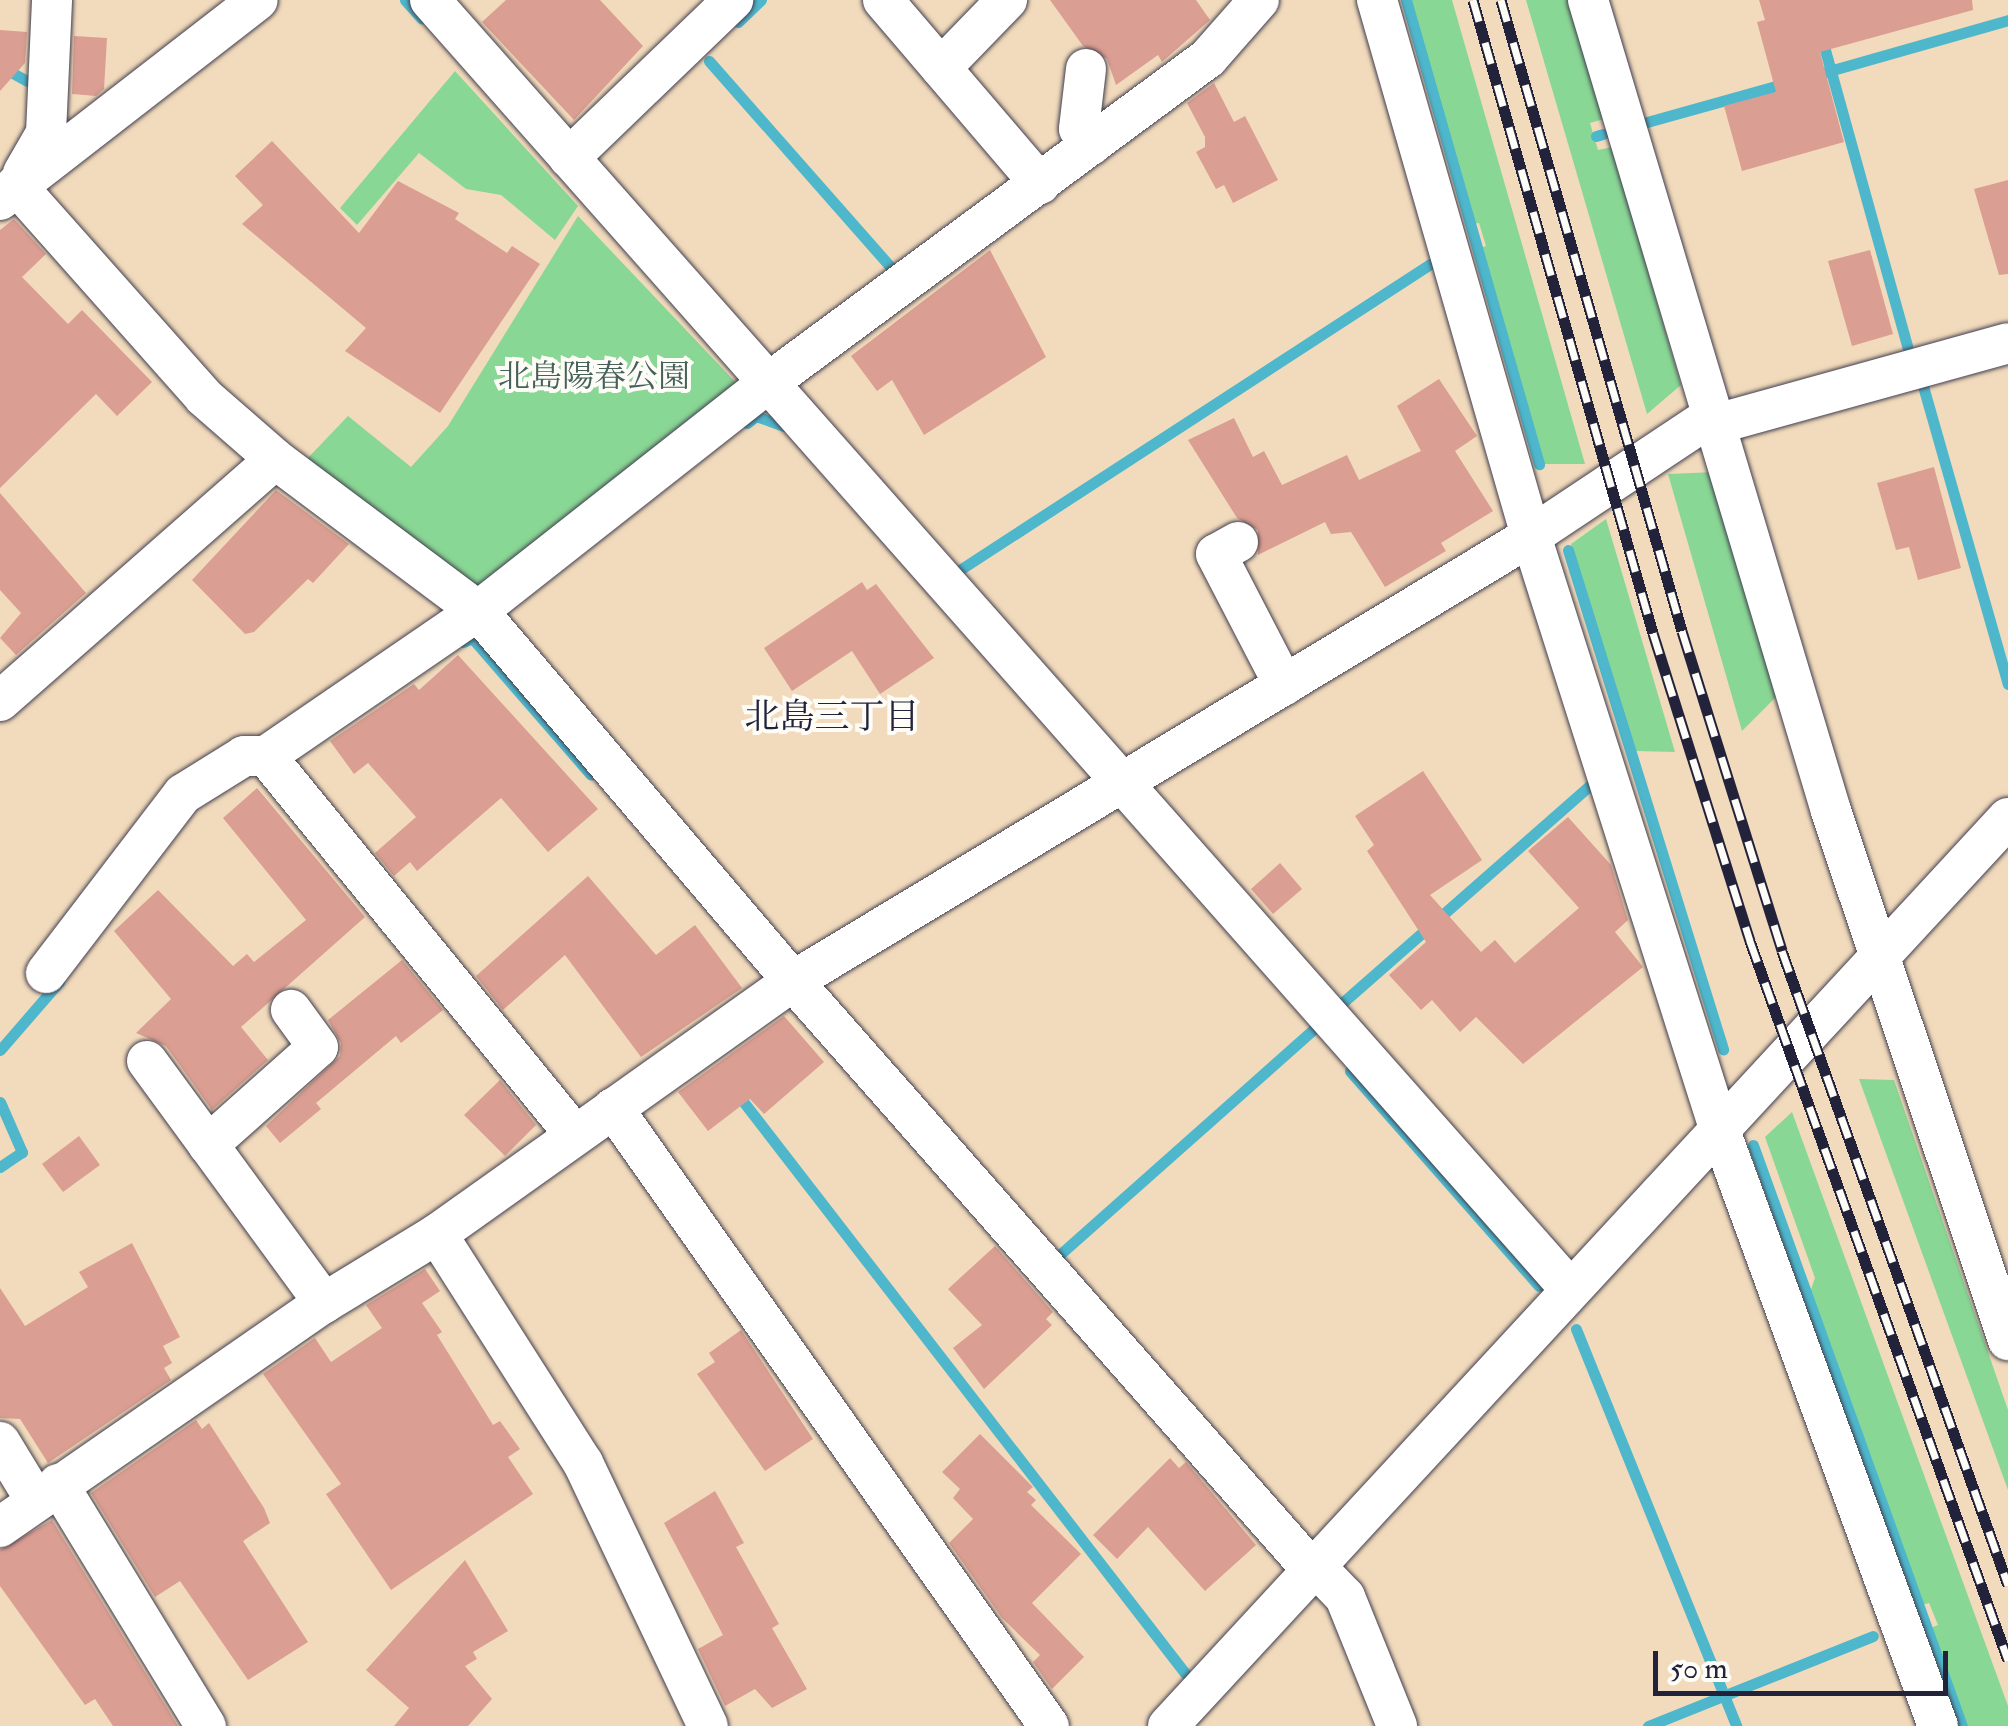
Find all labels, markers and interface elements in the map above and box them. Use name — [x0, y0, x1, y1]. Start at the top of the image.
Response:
park label: 北島陽春公園 — [498, 358, 690, 396]
district label: 北島三丁目 — [745, 696, 919, 738]
scale bar — [1658, 1631, 1953, 1693]
text: 50 m — [1670, 1650, 1728, 1687]

